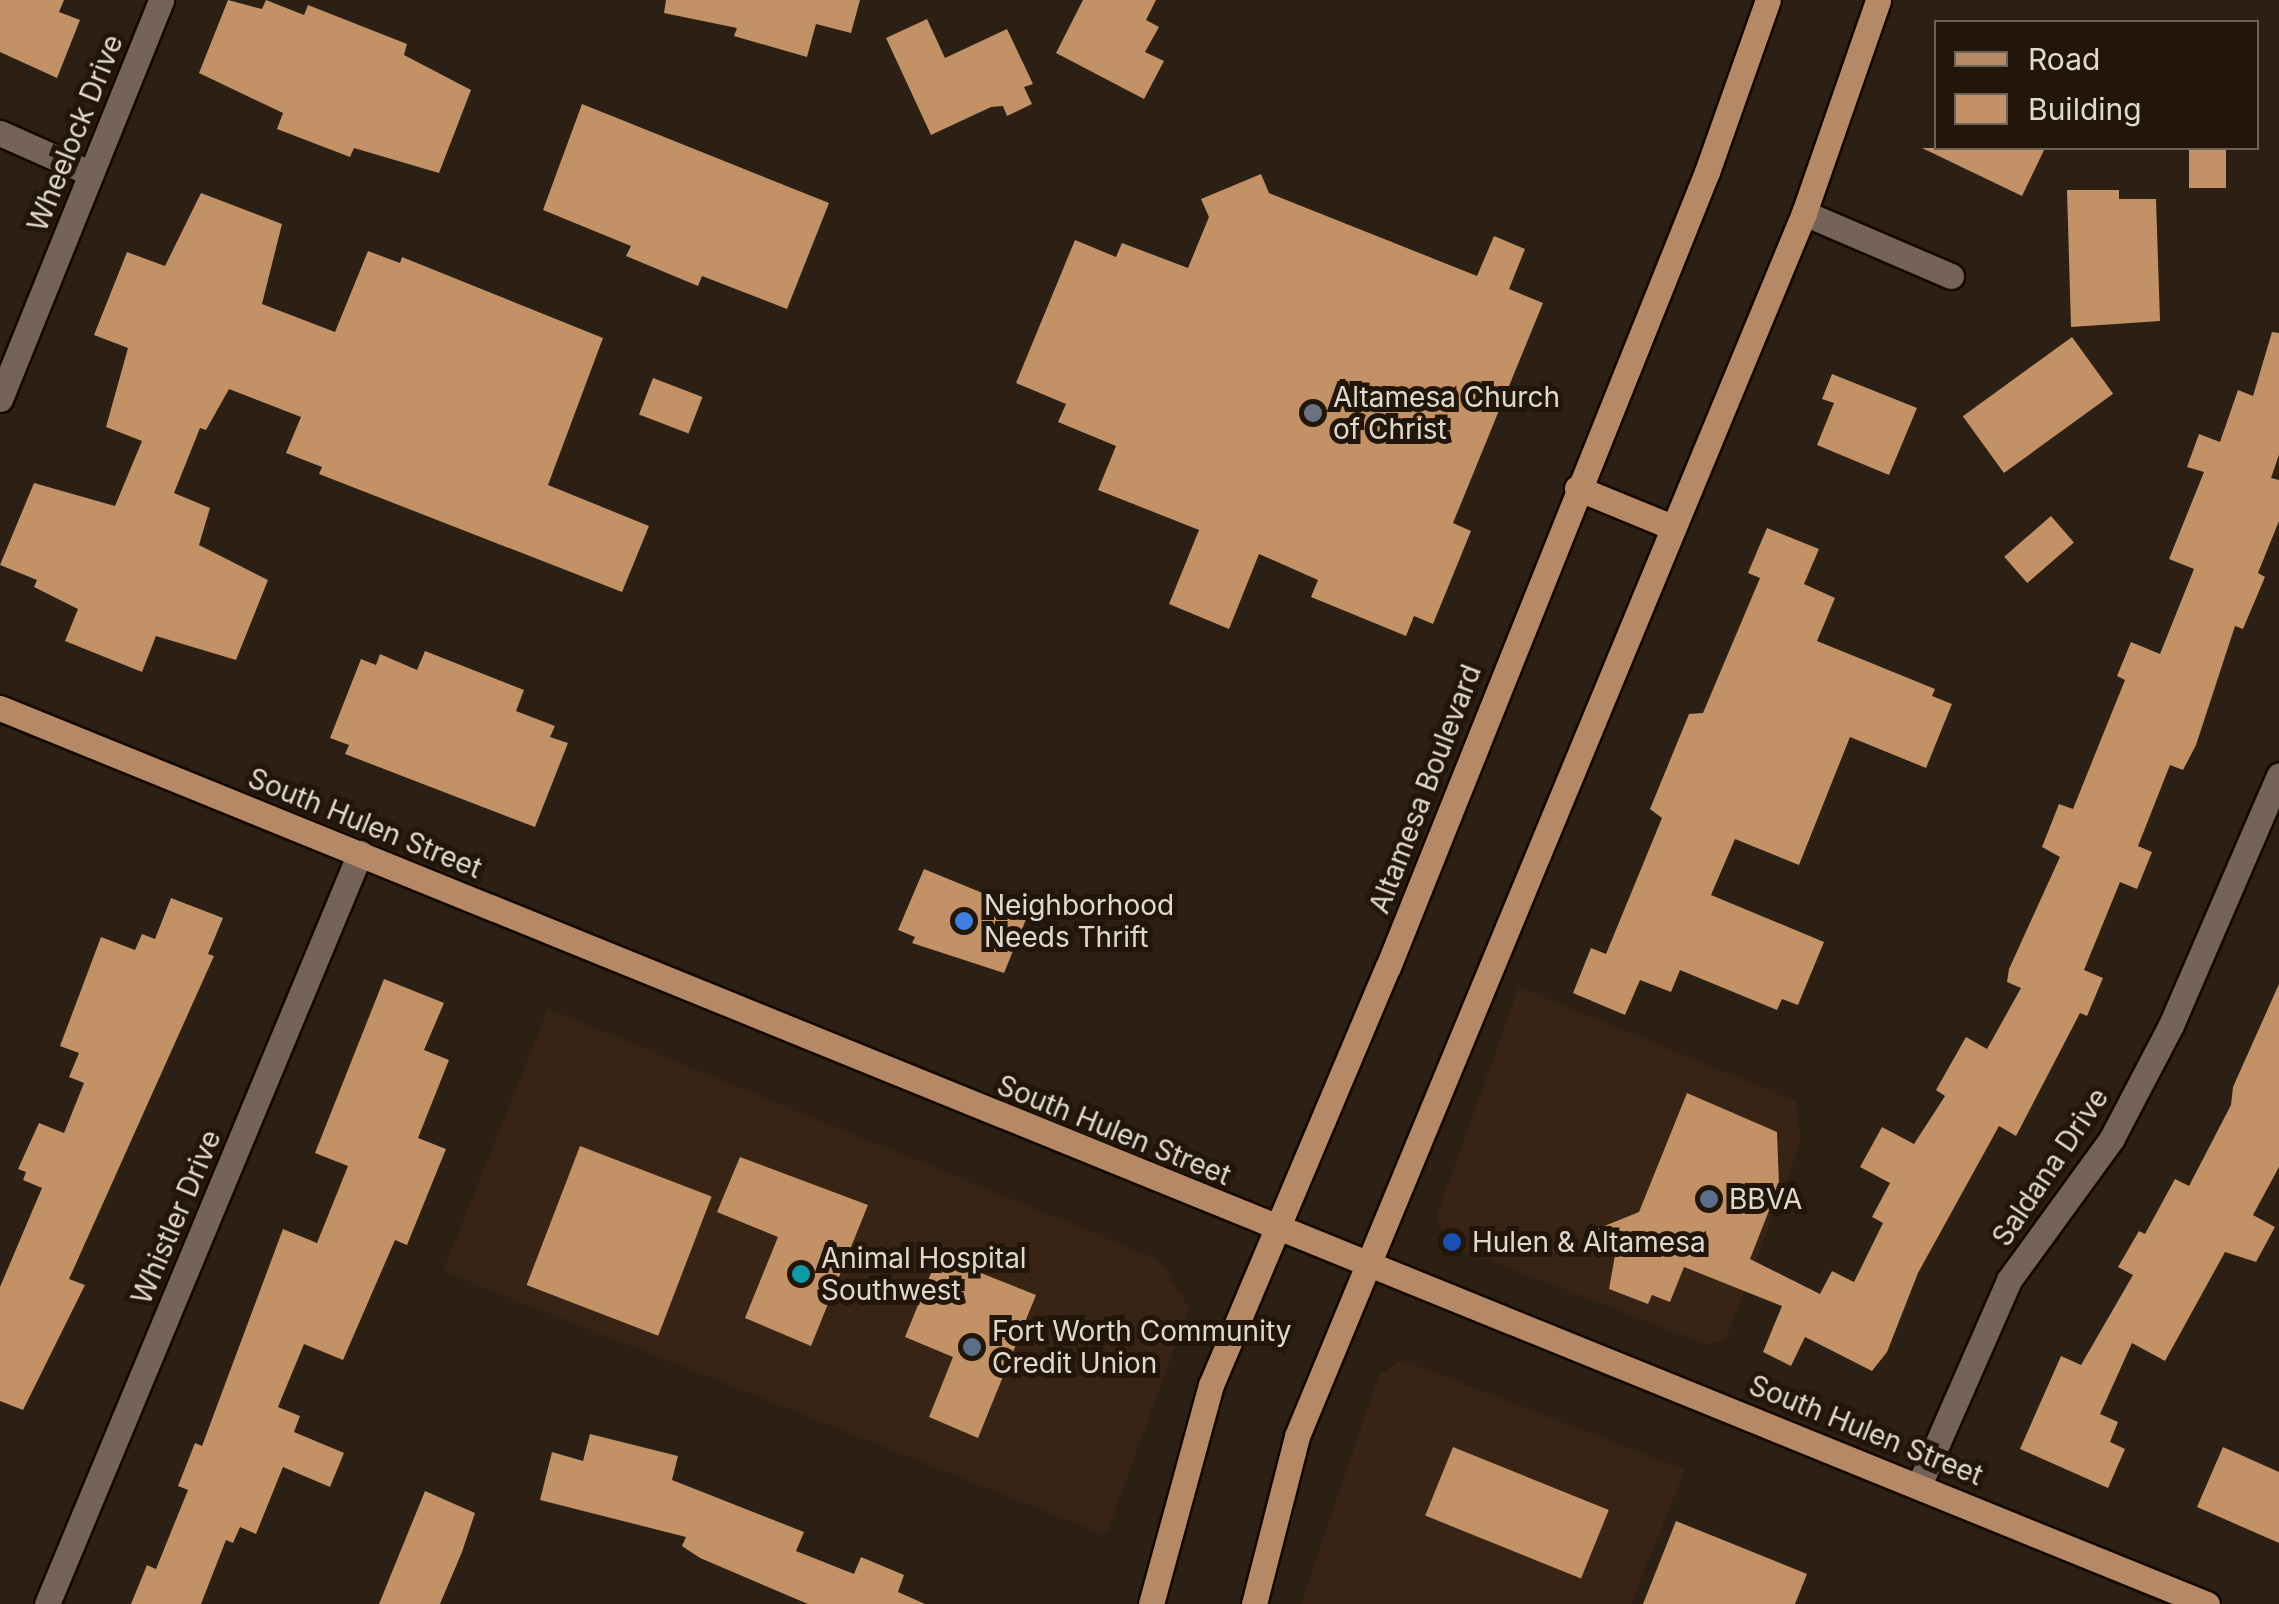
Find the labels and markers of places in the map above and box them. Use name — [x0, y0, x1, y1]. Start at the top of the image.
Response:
place label: Altamesa Church of Christ — [1333, 380, 1560, 446]
marker: Altamesa Church of Christ — [1302, 402, 1324, 424]
place label: Neighborhood Needs Thrift — [984, 888, 1174, 954]
marker: Neighborhood Needs Thrift — [953, 910, 975, 932]
place label: BBVA — [1729, 1182, 1802, 1216]
marker: BBVA — [1698, 1188, 1720, 1210]
place label: Hulen & Altamesa — [1472, 1225, 1706, 1259]
marker: Hulen & Altamesa — [1441, 1231, 1463, 1253]
place label: Animal Hospital Southwest — [821, 1241, 1027, 1307]
marker: Animal Hospital Southwest — [790, 1263, 812, 1285]
place label: Fort Worth Community Credit Union — [992, 1314, 1291, 1380]
marker: Fort Worth Community Credit Union — [961, 1336, 983, 1358]

